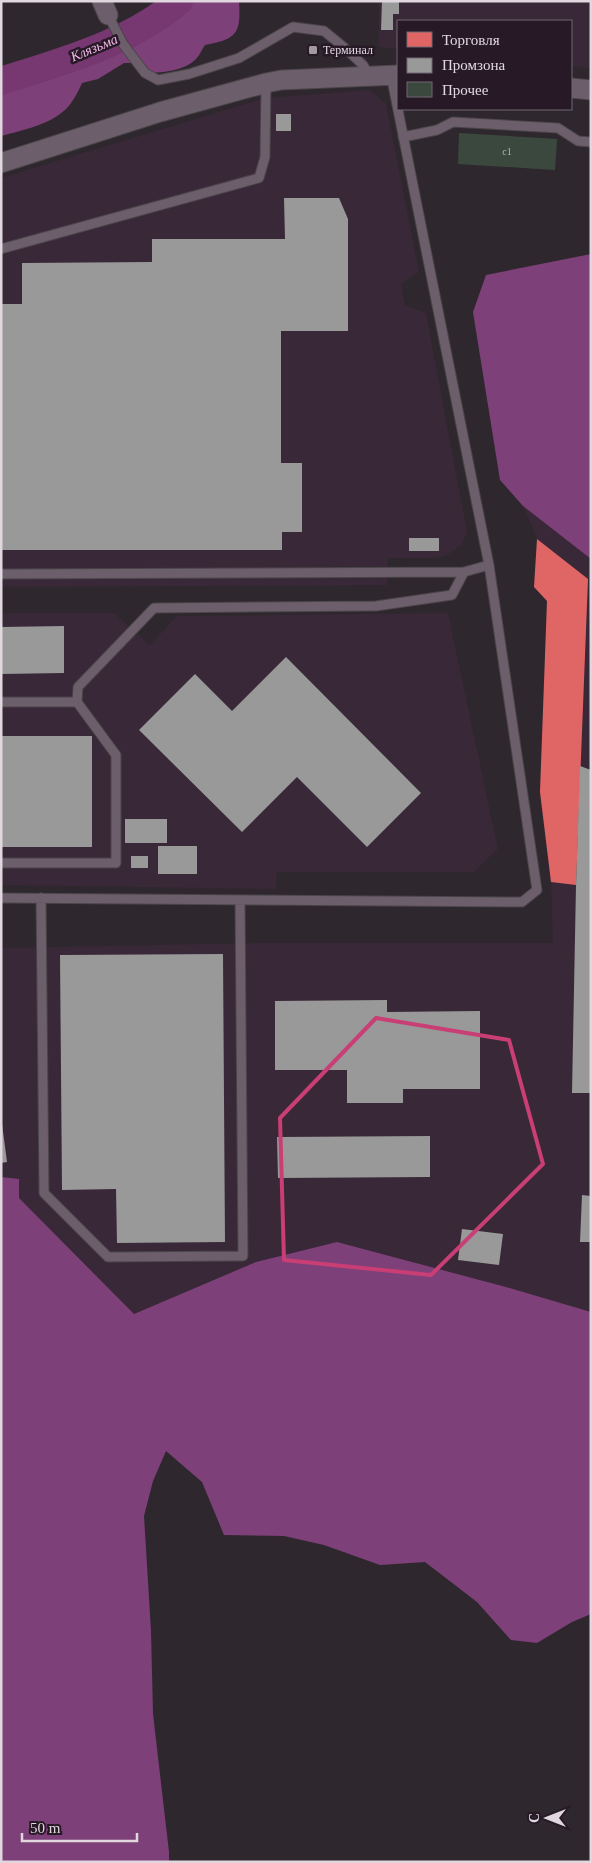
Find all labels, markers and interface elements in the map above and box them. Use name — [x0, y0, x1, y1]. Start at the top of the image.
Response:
legend — [397, 20, 572, 110]
water label: Клязьма — [67, 31, 120, 65]
text: Торговля — [442, 32, 500, 48]
place label: Терминал — [323, 43, 373, 57]
marker: Терминал — [307, 44, 319, 56]
text: Промзона — [442, 57, 505, 73]
text: Прочее — [442, 82, 489, 98]
house number: с1 — [502, 146, 512, 157]
north arrow — [522, 1793, 572, 1843]
scale bar — [22, 1810, 138, 1842]
text: С — [527, 1813, 542, 1823]
text: 50 m — [30, 1820, 61, 1836]

